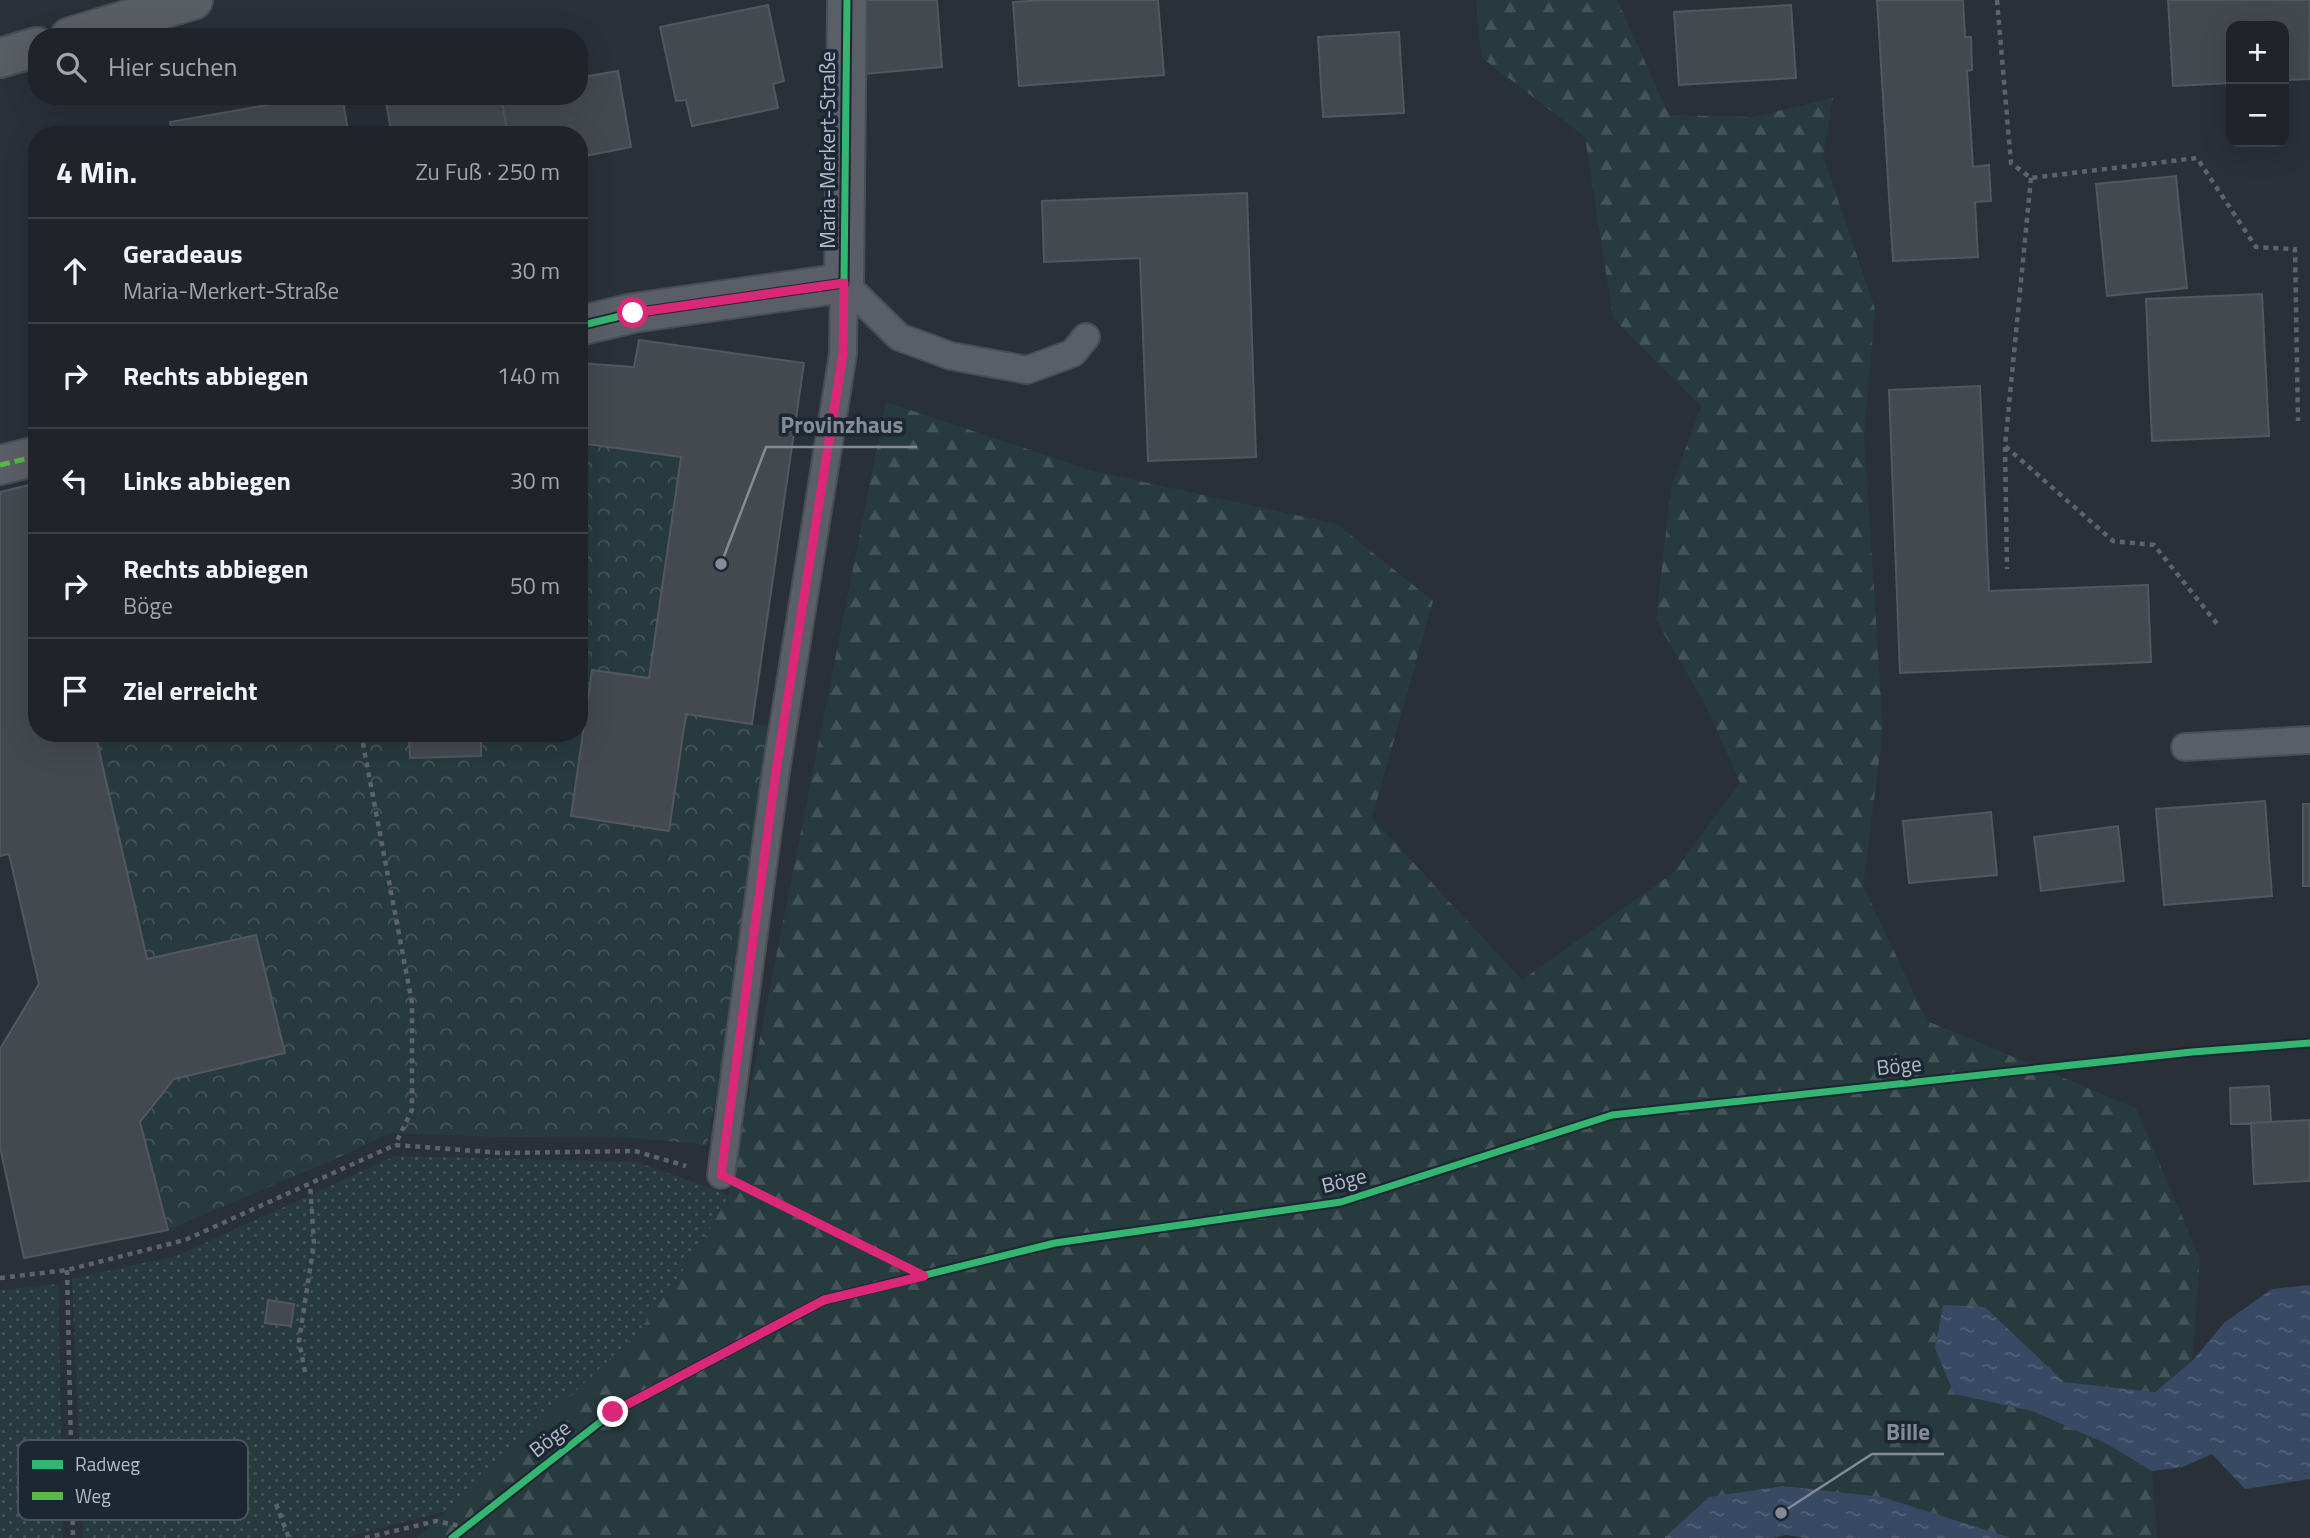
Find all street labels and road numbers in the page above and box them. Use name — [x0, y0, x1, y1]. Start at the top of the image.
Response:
street label: Maria-Merkert-Straße — [811, 51, 843, 249]
street label: Böge — [1875, 1047, 1923, 1083]
street label: Böge — [1318, 1159, 1370, 1201]
street label: Böge — [522, 1412, 577, 1465]

